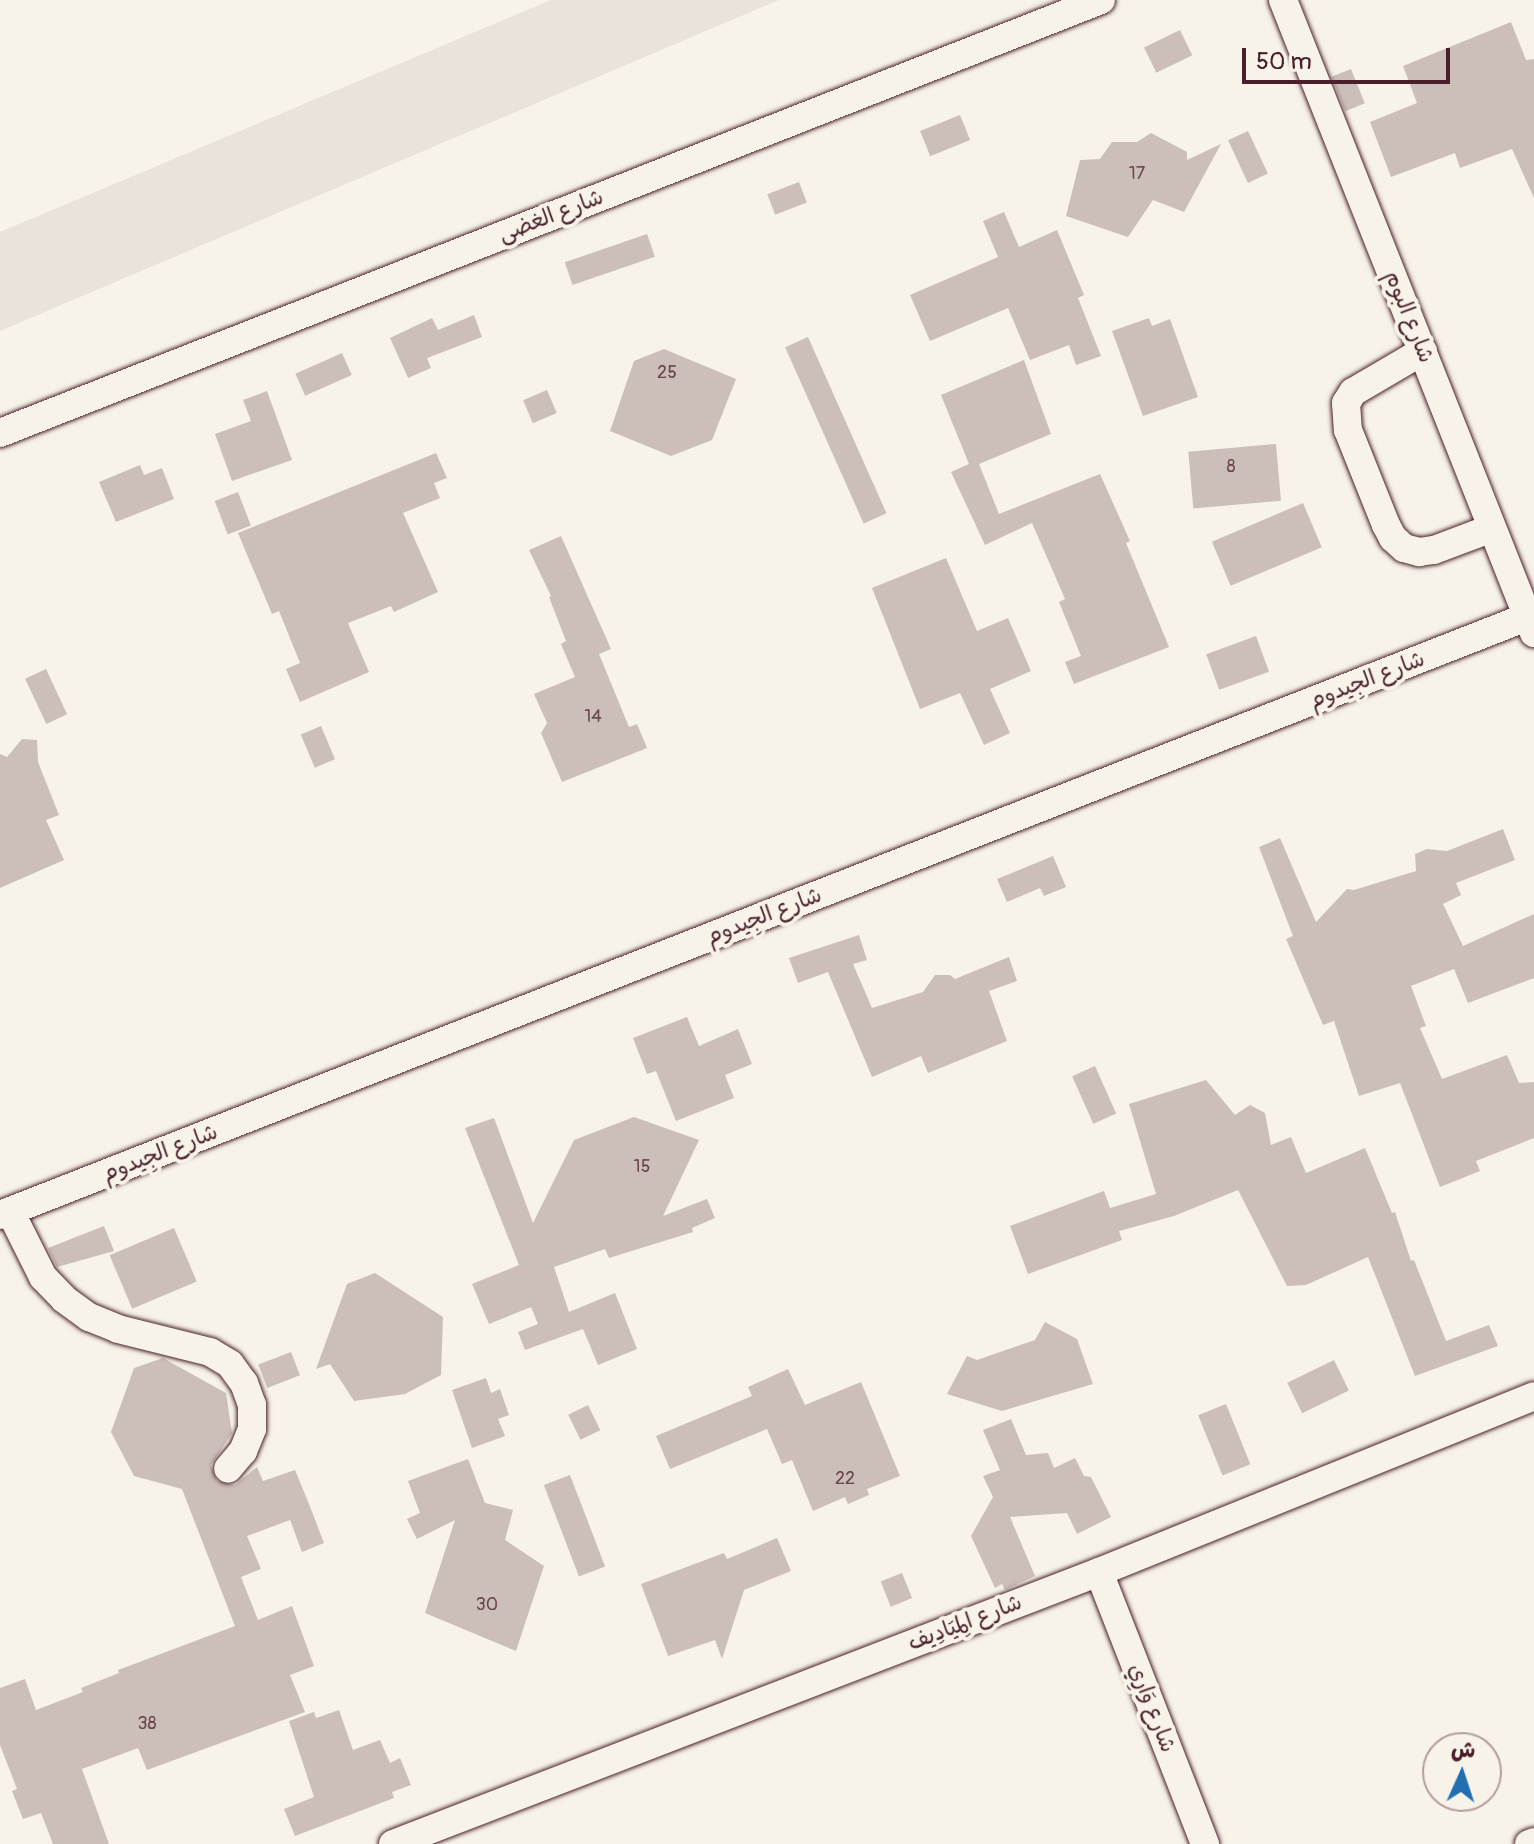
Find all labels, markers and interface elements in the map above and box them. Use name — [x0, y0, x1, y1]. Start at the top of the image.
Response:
scale bar — [1246, 32, 1454, 82]
text: 50 m — [1256, 47, 1312, 76]
house number: 17 — [1129, 163, 1145, 185]
street label: شارع الغضى — [495, 184, 607, 248]
street label: شارع البوم — [1379, 267, 1439, 367]
house number: 25 — [657, 362, 677, 384]
house number: 8 — [1226, 456, 1236, 478]
street label: شارع الجِيدوم — [1306, 646, 1428, 714]
house number: 14 — [584, 706, 602, 728]
street label: شارع الجِيدوم — [703, 882, 825, 950]
street label: شارع الجِيدوم — [99, 1119, 221, 1187]
house number: 15 — [634, 1156, 650, 1178]
house number: 22 — [835, 1468, 855, 1490]
street label: شارع المِيَادِيف — [904, 1589, 1026, 1657]
house number: 30 — [476, 1594, 498, 1616]
street label: شارع وَارِي — [1123, 1660, 1181, 1756]
house number: 38 — [137, 1713, 157, 1735]
north arrow — [1422, 1732, 1502, 1812]
text: ش — [1450, 1735, 1476, 1765]

